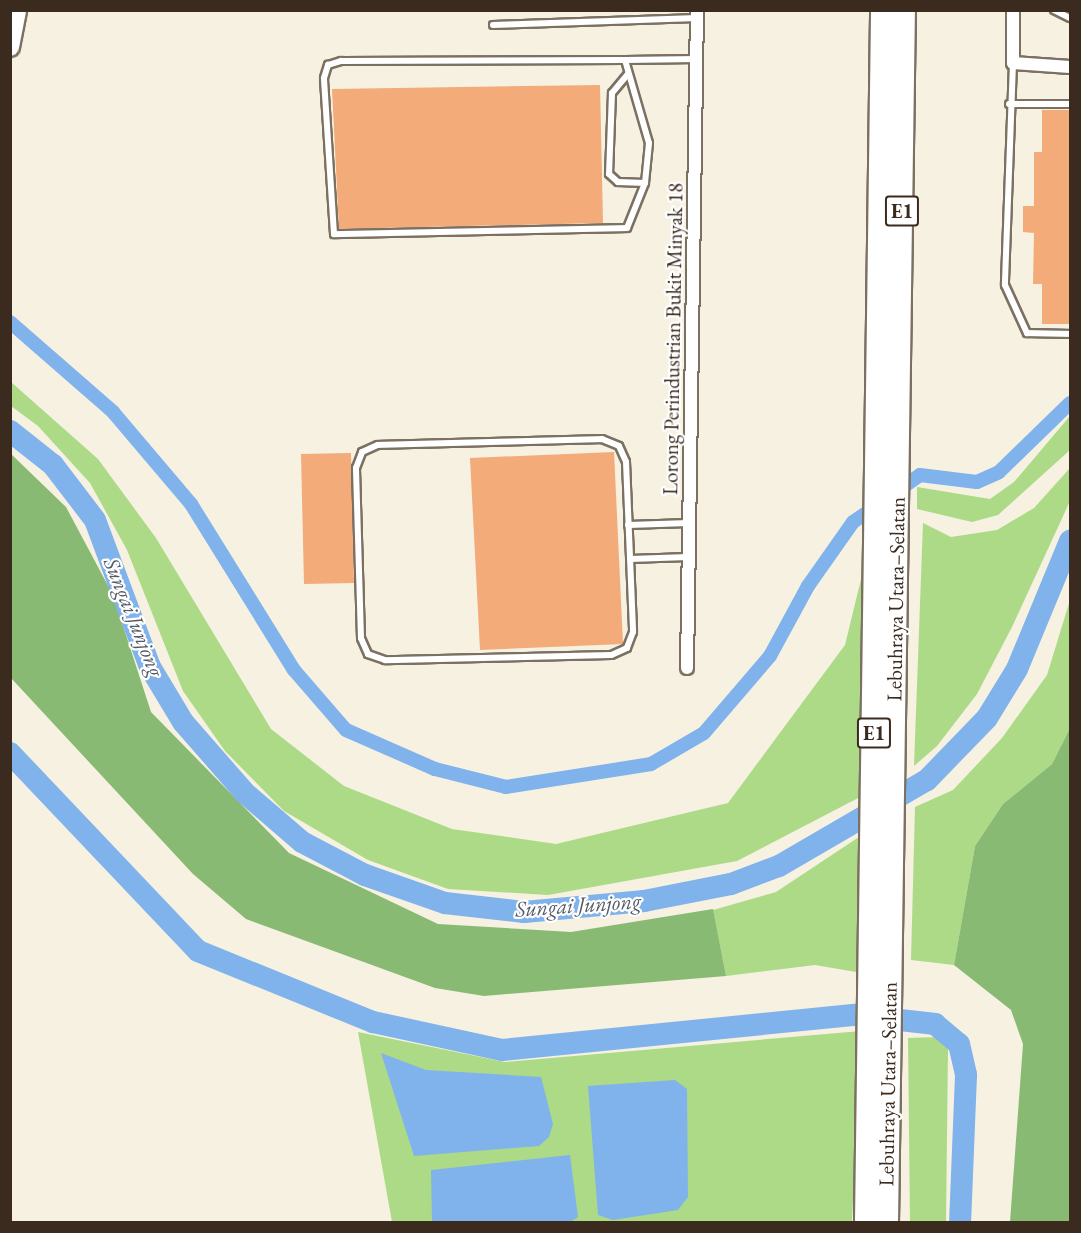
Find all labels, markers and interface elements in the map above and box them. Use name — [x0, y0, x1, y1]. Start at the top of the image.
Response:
street label: Lorong Perindustrian Bukit Minyak 18 — [658, 183, 688, 495]
road number: E1 — [884, 194, 920, 228]
street label: Lebuhraya Utara–Selatan — [882, 496, 910, 702]
water label: Sungai Junjong — [98, 554, 170, 680]
road number: E1 — [856, 716, 892, 750]
water label: Sungai Junjong — [514, 887, 642, 923]
street label: Lebuhraya Utara–Selatan — [874, 981, 902, 1187]

